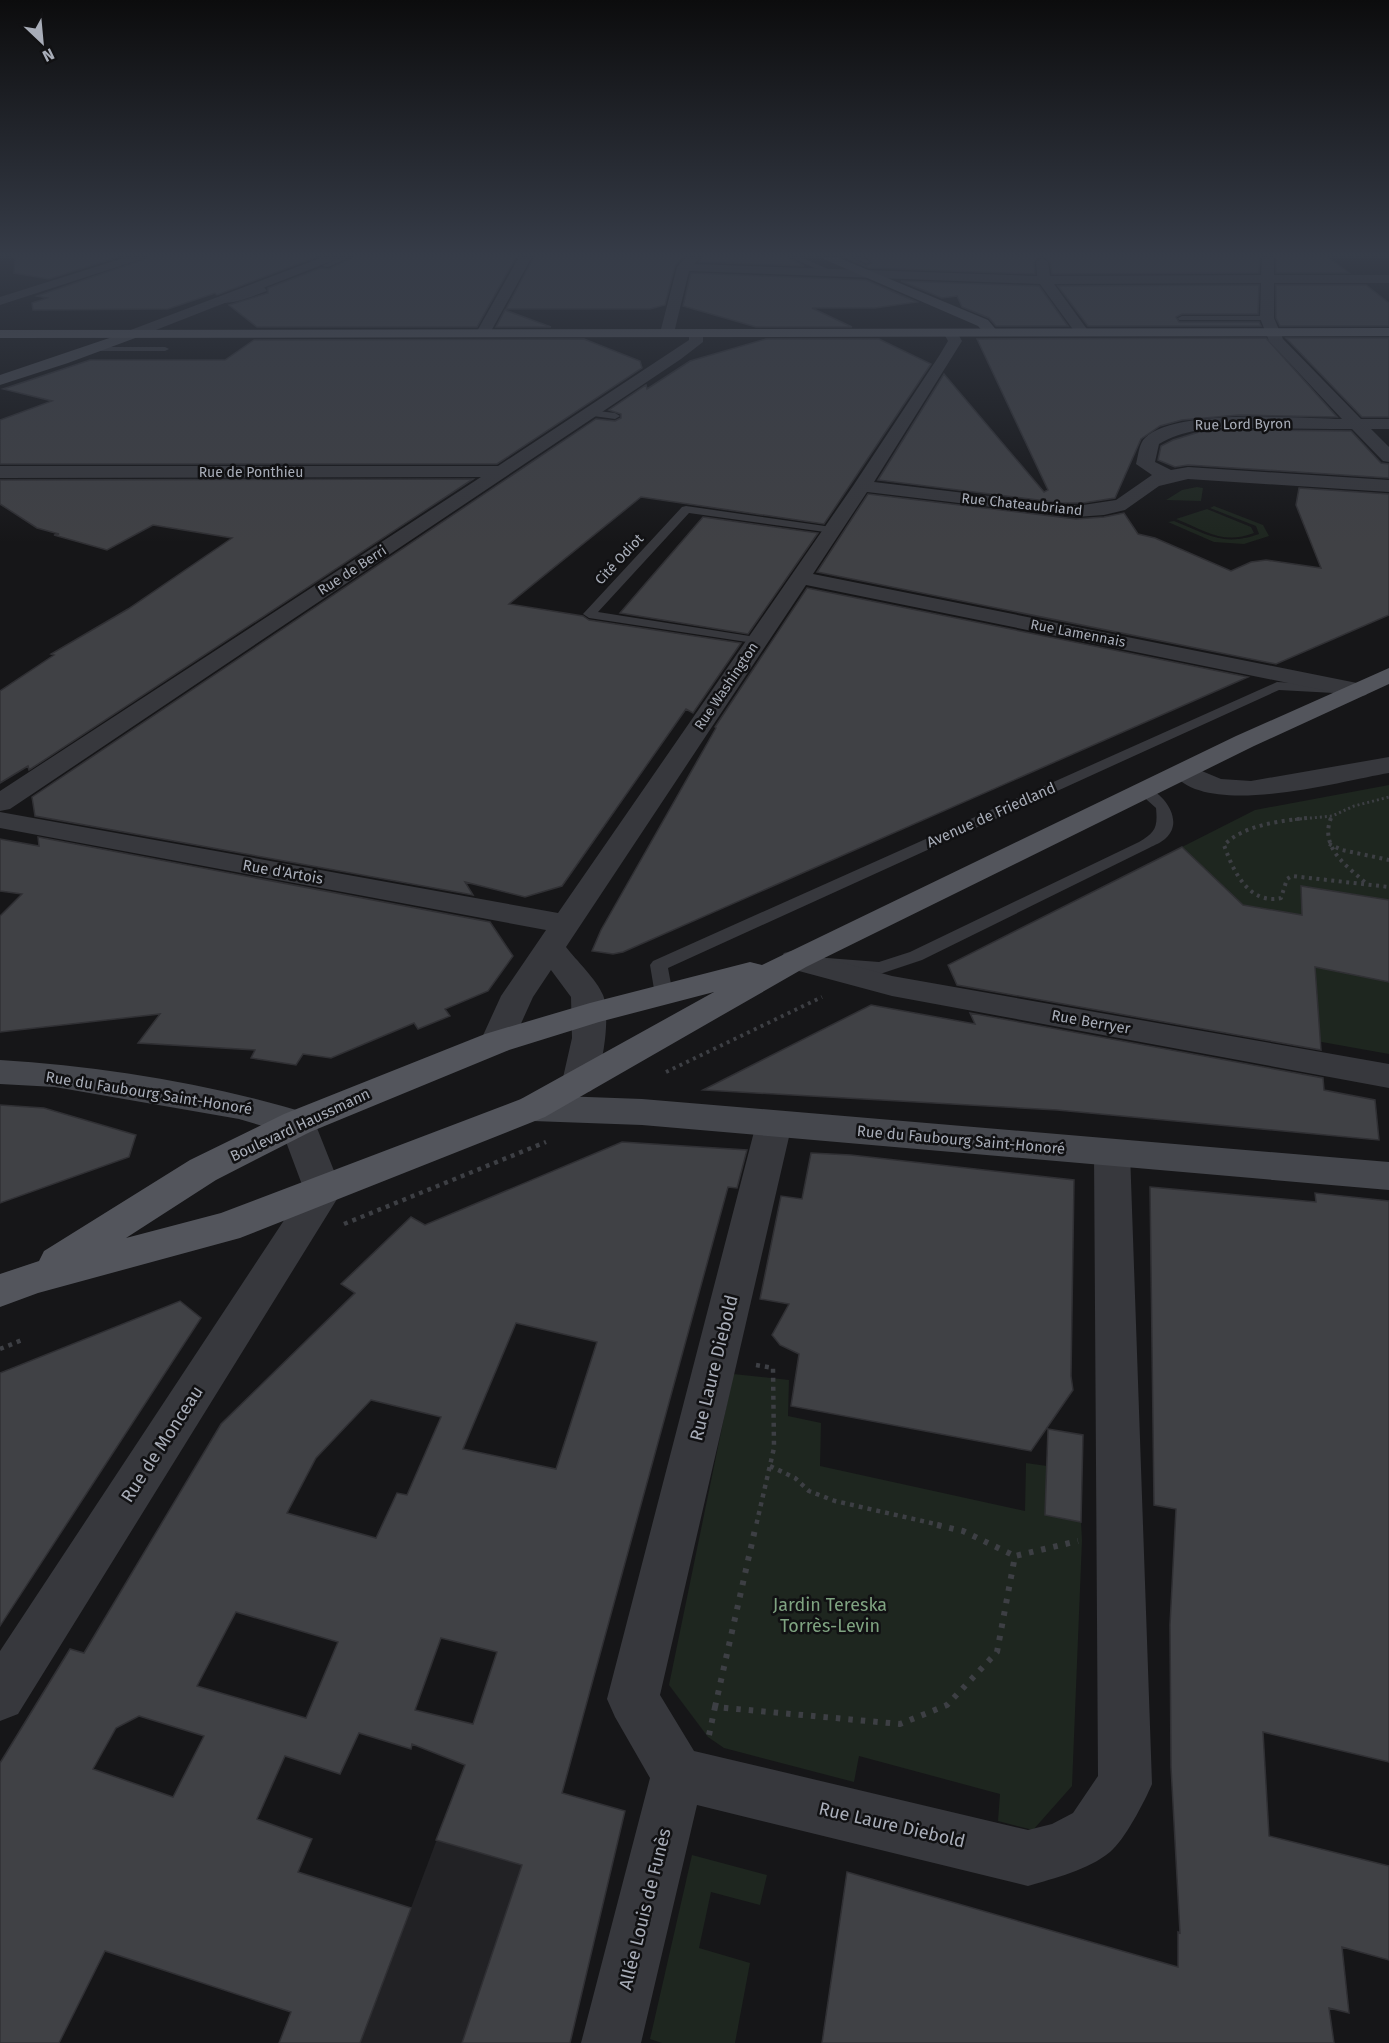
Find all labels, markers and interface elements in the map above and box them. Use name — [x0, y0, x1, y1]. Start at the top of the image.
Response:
north arrow — [12, 12, 72, 72]
text: N — [39, 44, 57, 66]
street label: Rue Lord Byron — [1195, 415, 1291, 434]
street label: Rue de Ponthieu — [199, 464, 303, 481]
street label: Rue Chateaubriand — [961, 490, 1083, 519]
street label: Cité Odiot — [592, 530, 648, 588]
street label: Rue de Berri — [315, 542, 390, 599]
street label: Rue Lamennais — [1029, 616, 1127, 651]
street label: Rue Washington — [691, 639, 762, 733]
street label: Avenue de Friedland — [924, 778, 1058, 852]
street label: Rue d'Artois — [241, 856, 325, 888]
street label: Rue Berryer — [1050, 1006, 1132, 1038]
street label: Rue du Faubourg Saint-Honoré — [44, 1068, 254, 1118]
street label: Boulevard Haussmann — [227, 1085, 373, 1165]
street label: Rue du Faubourg Saint-Honoré — [856, 1122, 1066, 1158]
street label: Rue Laure Diebold — [685, 1293, 743, 1443]
street label: Rue de Monceau — [116, 1382, 208, 1506]
park label: Jardin Tereska Torrès-Levin — [773, 1594, 887, 1637]
street label: Rue Laure Diebold — [817, 1797, 967, 1853]
street label: Allée Louis de Funès — [614, 1826, 676, 1992]

